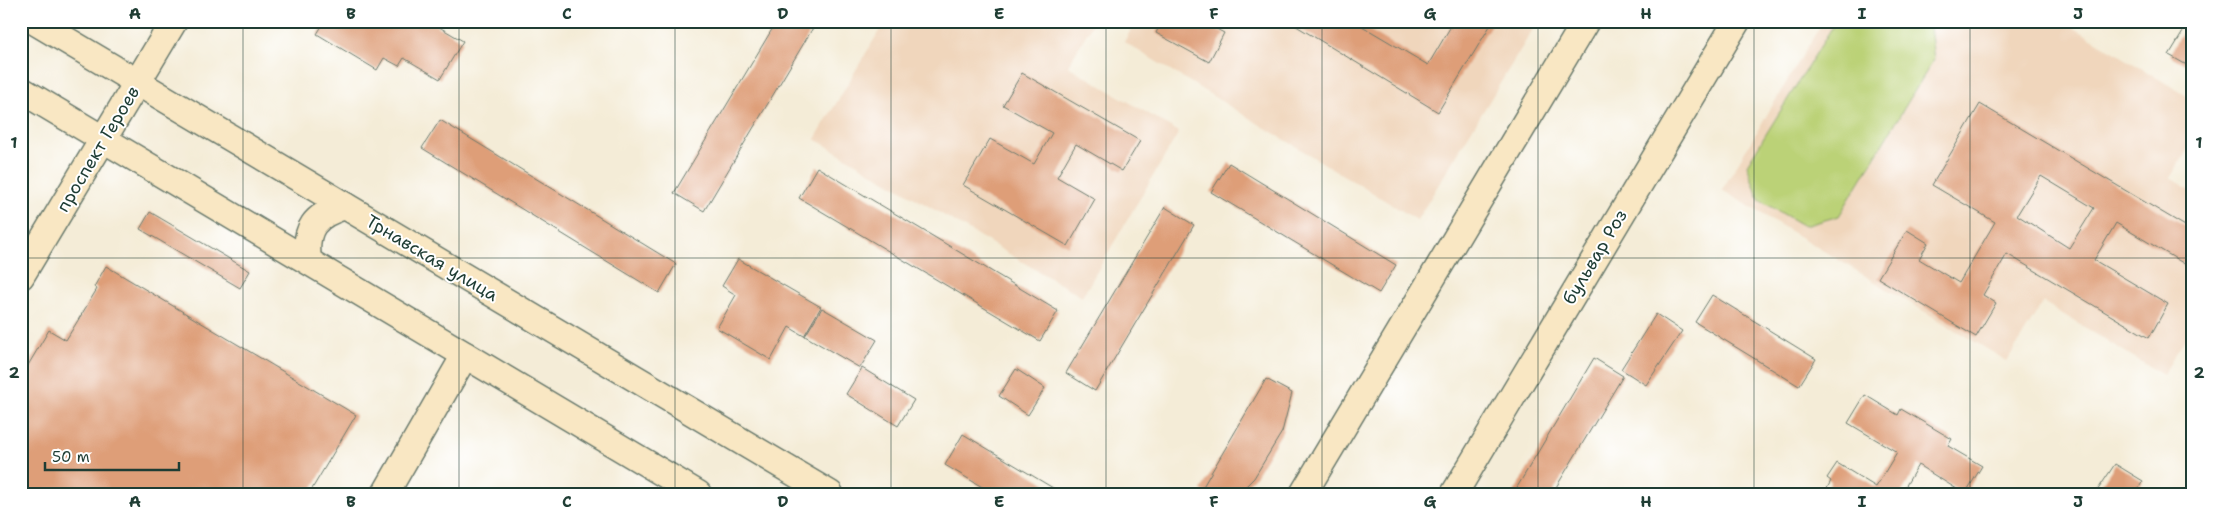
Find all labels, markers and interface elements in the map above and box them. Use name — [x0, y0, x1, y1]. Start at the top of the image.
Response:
text: A — [129, 3, 141, 24]
text: B — [346, 3, 356, 24]
text: C — [562, 3, 572, 24]
text: D — [777, 3, 789, 24]
text: E — [994, 3, 1004, 24]
text: F — [1209, 3, 1219, 24]
text: G — [1424, 3, 1437, 24]
text: H — [1640, 3, 1652, 24]
text: I — [1858, 3, 1867, 24]
text: J — [2073, 3, 2083, 24]
street label: проспект Героев — [51, 81, 145, 217]
text: 1 — [10, 132, 18, 153]
text: 1 — [2195, 132, 2203, 153]
street label: бульвар Роз — [1557, 205, 1633, 309]
street label: Трнавская улица — [361, 209, 503, 307]
text: 2 — [8, 362, 20, 383]
text: 2 — [2193, 362, 2205, 383]
scale bar — [45, 440, 179, 472]
text: 50 m — [52, 447, 90, 467]
text: A — [129, 491, 141, 512]
text: B — [346, 491, 356, 512]
text: C — [562, 491, 572, 512]
text: D — [777, 491, 789, 512]
text: E — [994, 491, 1004, 512]
text: F — [1209, 491, 1219, 512]
text: G — [1424, 491, 1437, 512]
text: H — [1640, 491, 1652, 512]
text: I — [1858, 491, 1867, 512]
text: J — [2073, 491, 2083, 512]

